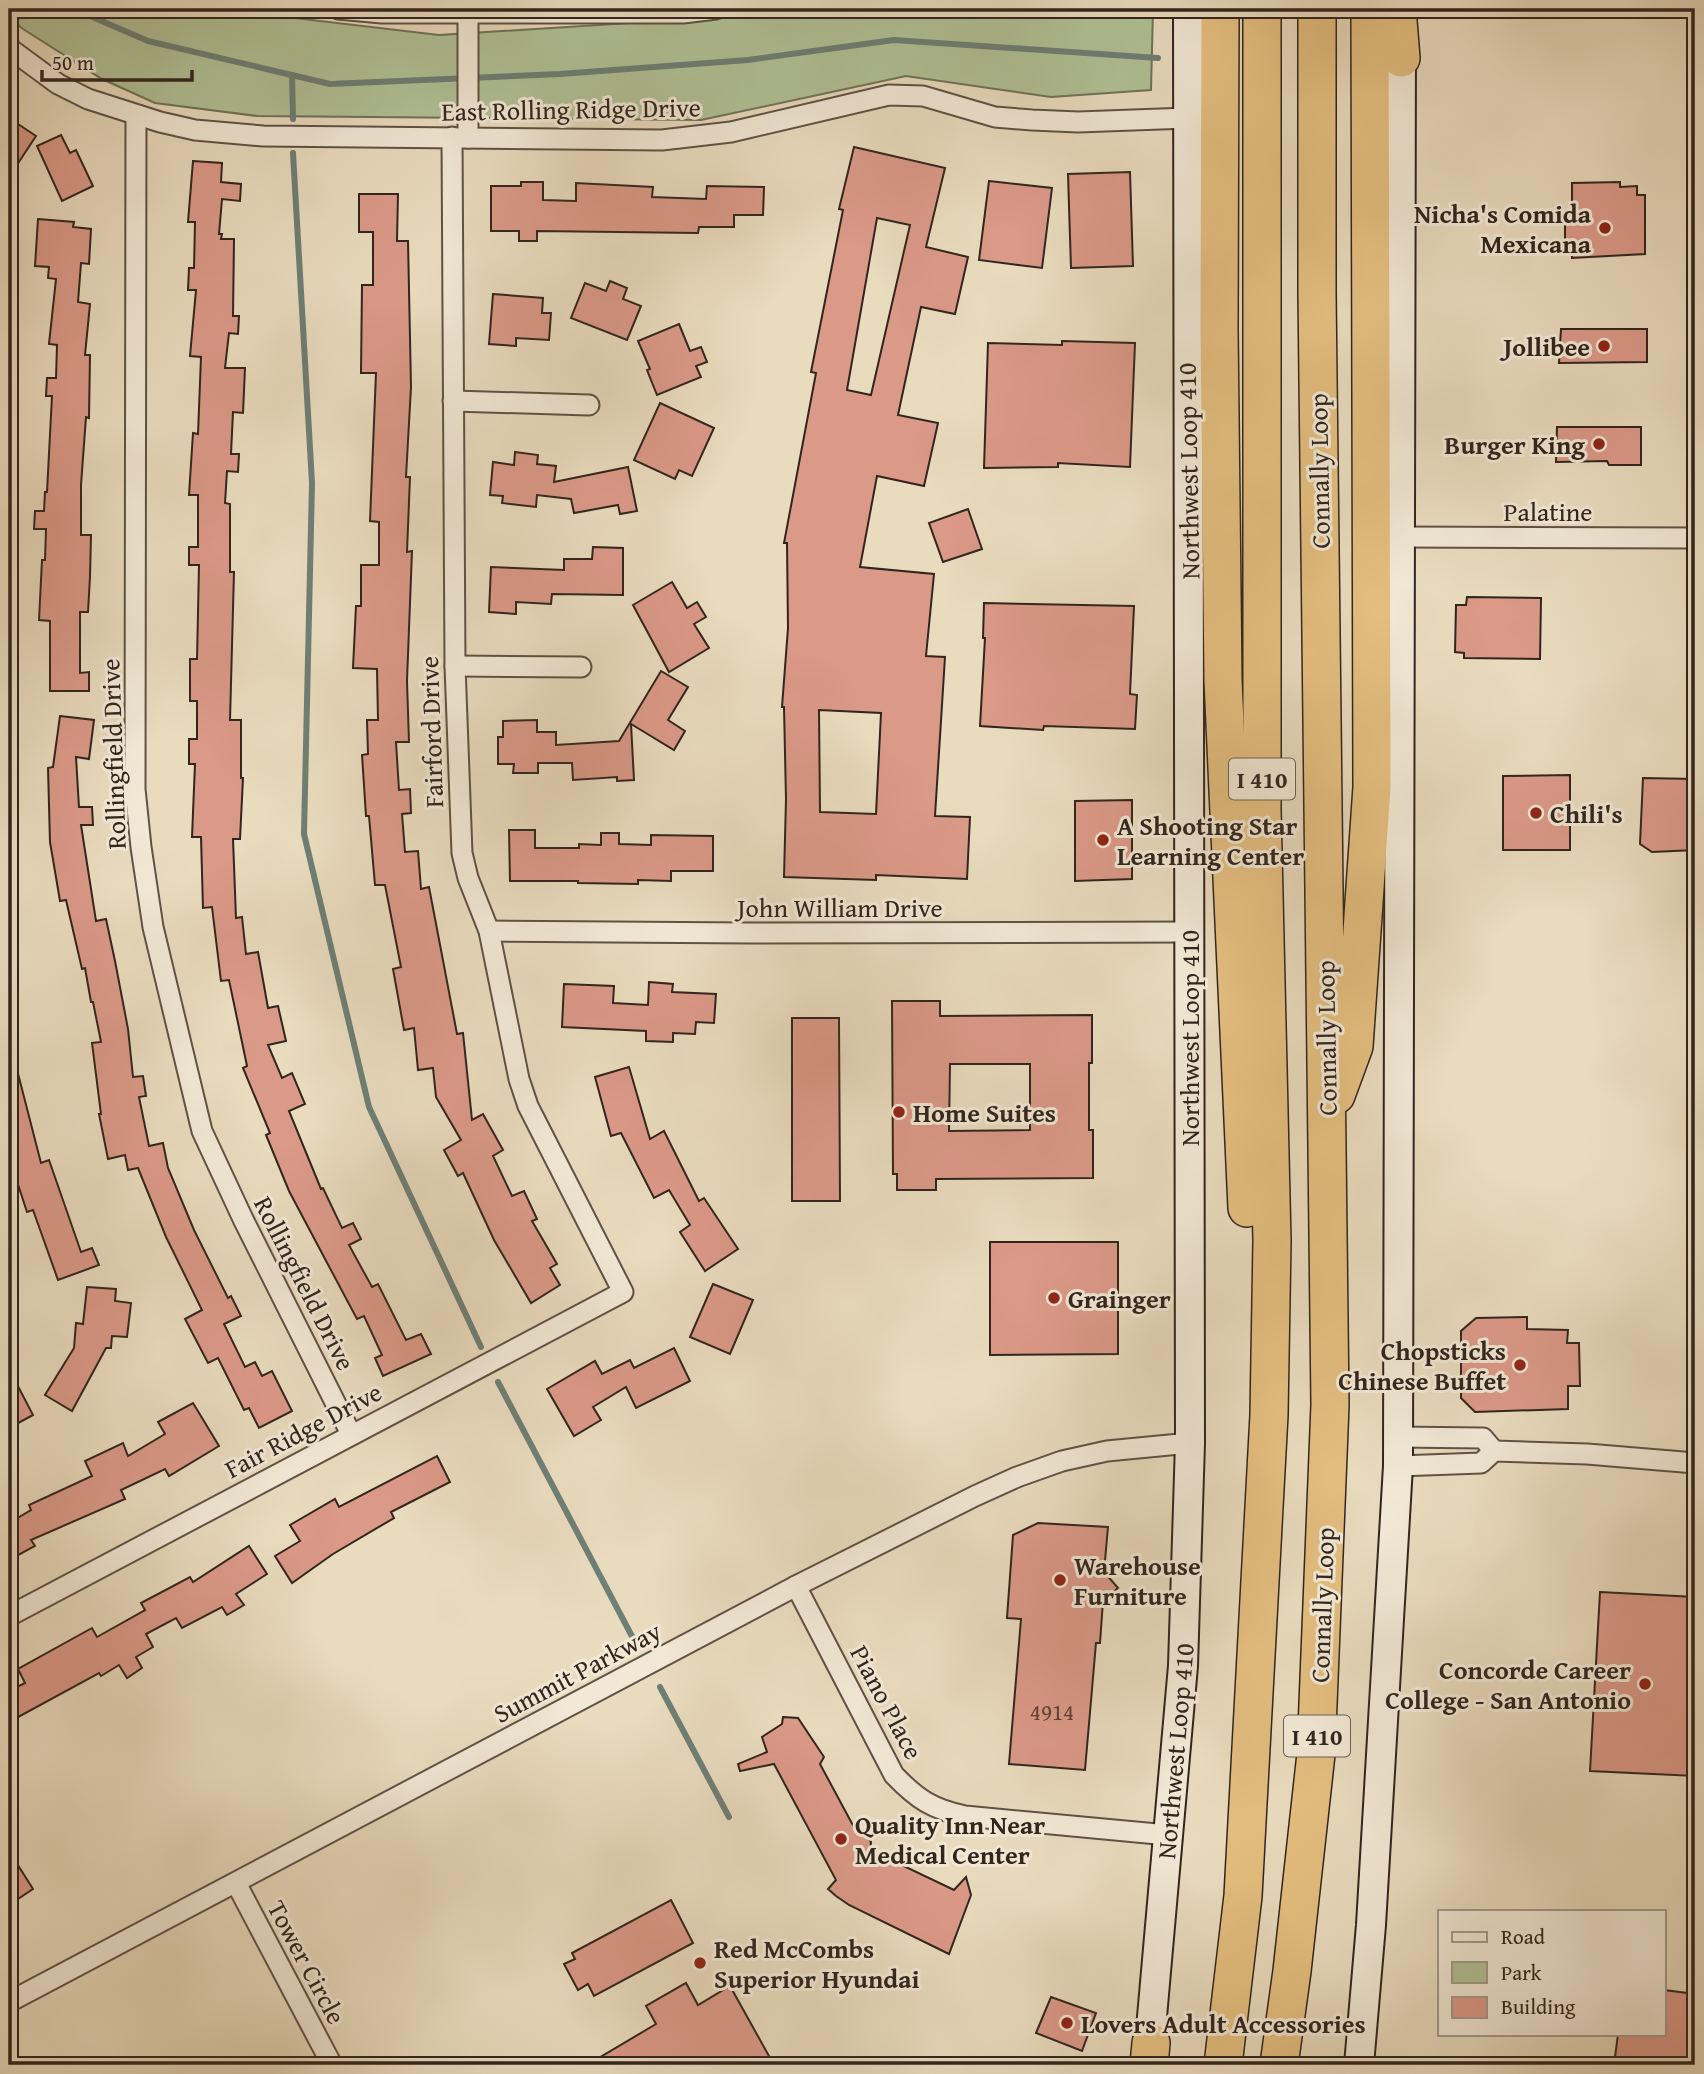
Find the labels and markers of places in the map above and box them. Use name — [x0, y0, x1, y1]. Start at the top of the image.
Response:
place label: Nicha's Comida Mexicana — [1414, 194, 1592, 263]
marker: Nicha's Comida Mexicana — [1597, 220, 1613, 236]
place label: Jollibee — [1499, 327, 1590, 366]
marker: Jollibee — [1596, 338, 1612, 354]
place label: Burger King — [1444, 425, 1585, 464]
marker: Burger King — [1591, 436, 1607, 452]
place label: Chili's — [1550, 794, 1623, 833]
marker: Chili's — [1528, 805, 1544, 821]
place label: A Shooting Star Learning Center — [1117, 806, 1304, 875]
marker: A Shooting Star Learning Center — [1095, 832, 1111, 848]
place label: Home Suites — [913, 1093, 1056, 1132]
marker: Home Suites — [891, 1104, 907, 1120]
place label: Grainger — [1068, 1279, 1171, 1318]
marker: Grainger — [1046, 1290, 1062, 1306]
place label: Chopsticks Chinese Buffet — [1338, 1331, 1506, 1400]
marker: Chopsticks Chinese Buffet — [1512, 1357, 1528, 1373]
place label: Warehouse Furniture — [1074, 1546, 1201, 1615]
marker: Warehouse Furniture — [1052, 1572, 1068, 1588]
place label: Concorde Career College - San Antonio — [1385, 1650, 1631, 1719]
marker: Concorde Career College - San Antonio — [1637, 1676, 1653, 1692]
place label: Quality Inn Near Medical Center — [855, 1805, 1045, 1874]
marker: Quality Inn Near Medical Center — [833, 1831, 849, 1847]
place label: Red McCombs Superior Hyundai — [714, 1929, 920, 1998]
marker: Red McCombs Superior Hyundai — [692, 1955, 708, 1971]
place label: Lovers Adult Accessories — [1081, 2004, 1366, 2043]
marker: Lovers Adult Accessories — [1059, 2015, 1075, 2031]

